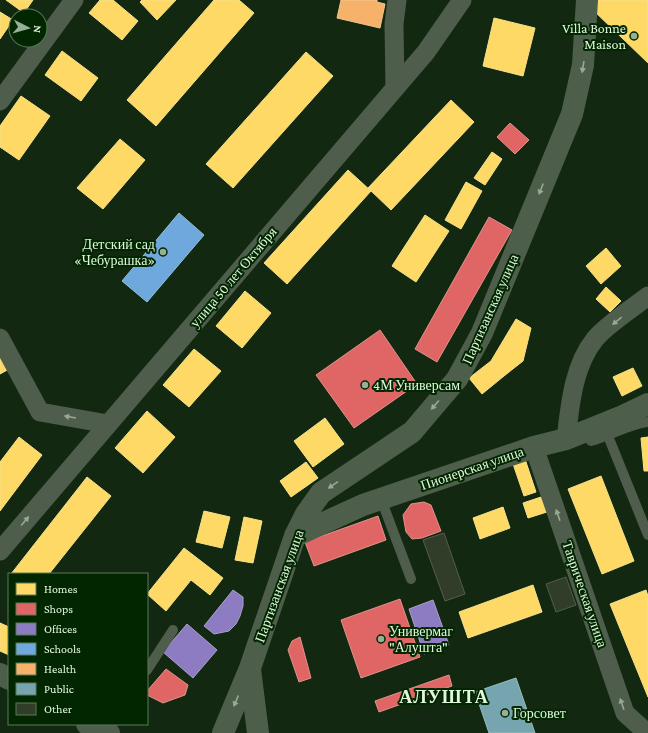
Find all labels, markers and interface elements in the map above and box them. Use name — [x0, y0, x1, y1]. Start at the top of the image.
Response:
north arrow — [8, 8, 48, 48]
place label: Villa Bonne Maison — [562, 20, 626, 52]
text: N — [32, 25, 44, 34]
marker: Villa Bonne Maison — [629, 31, 639, 41]
one-way arrow — [579, 61, 585, 73]
one-way arrow — [537, 184, 543, 196]
street label: улица 50 лет Октября — [186, 223, 280, 330]
place label: Детский сад «Чебурашка» — [74, 236, 155, 268]
marker: Детский сад «Чебурашка» — [158, 247, 168, 257]
street label: Партизанская улица — [459, 251, 522, 366]
one-way arrow — [612, 316, 623, 325]
place label: 4М Универсам — [373, 377, 460, 393]
marker: 4М Универсам — [360, 380, 370, 390]
one-way arrow — [431, 400, 440, 411]
one-way arrow — [64, 414, 76, 420]
street label: Пионерская улица — [418, 443, 526, 493]
one-way arrow — [328, 481, 339, 489]
one-way arrow — [554, 509, 560, 521]
one-way arrow — [21, 516, 30, 527]
street label: Партизанская улица — [251, 527, 307, 644]
street label: Таврическая улица — [559, 539, 611, 650]
legend — [8, 573, 148, 725]
text: Homes — [44, 582, 78, 596]
text: Shops — [44, 602, 73, 616]
text: Offices — [44, 622, 77, 636]
place label: Универмаг "Алушта" — [389, 623, 453, 655]
marker: Универмаг "Алушта" — [376, 634, 386, 644]
text: Schools — [44, 642, 81, 656]
text: Health — [44, 662, 77, 676]
text: Public — [44, 682, 74, 696]
district label: АЛУШТА — [399, 687, 489, 707]
one-way arrow — [233, 695, 239, 706]
one-way arrow — [619, 698, 625, 710]
text: Other — [44, 702, 73, 716]
place label: Горсовет — [513, 705, 566, 721]
marker: Горсовет — [500, 708, 510, 718]

